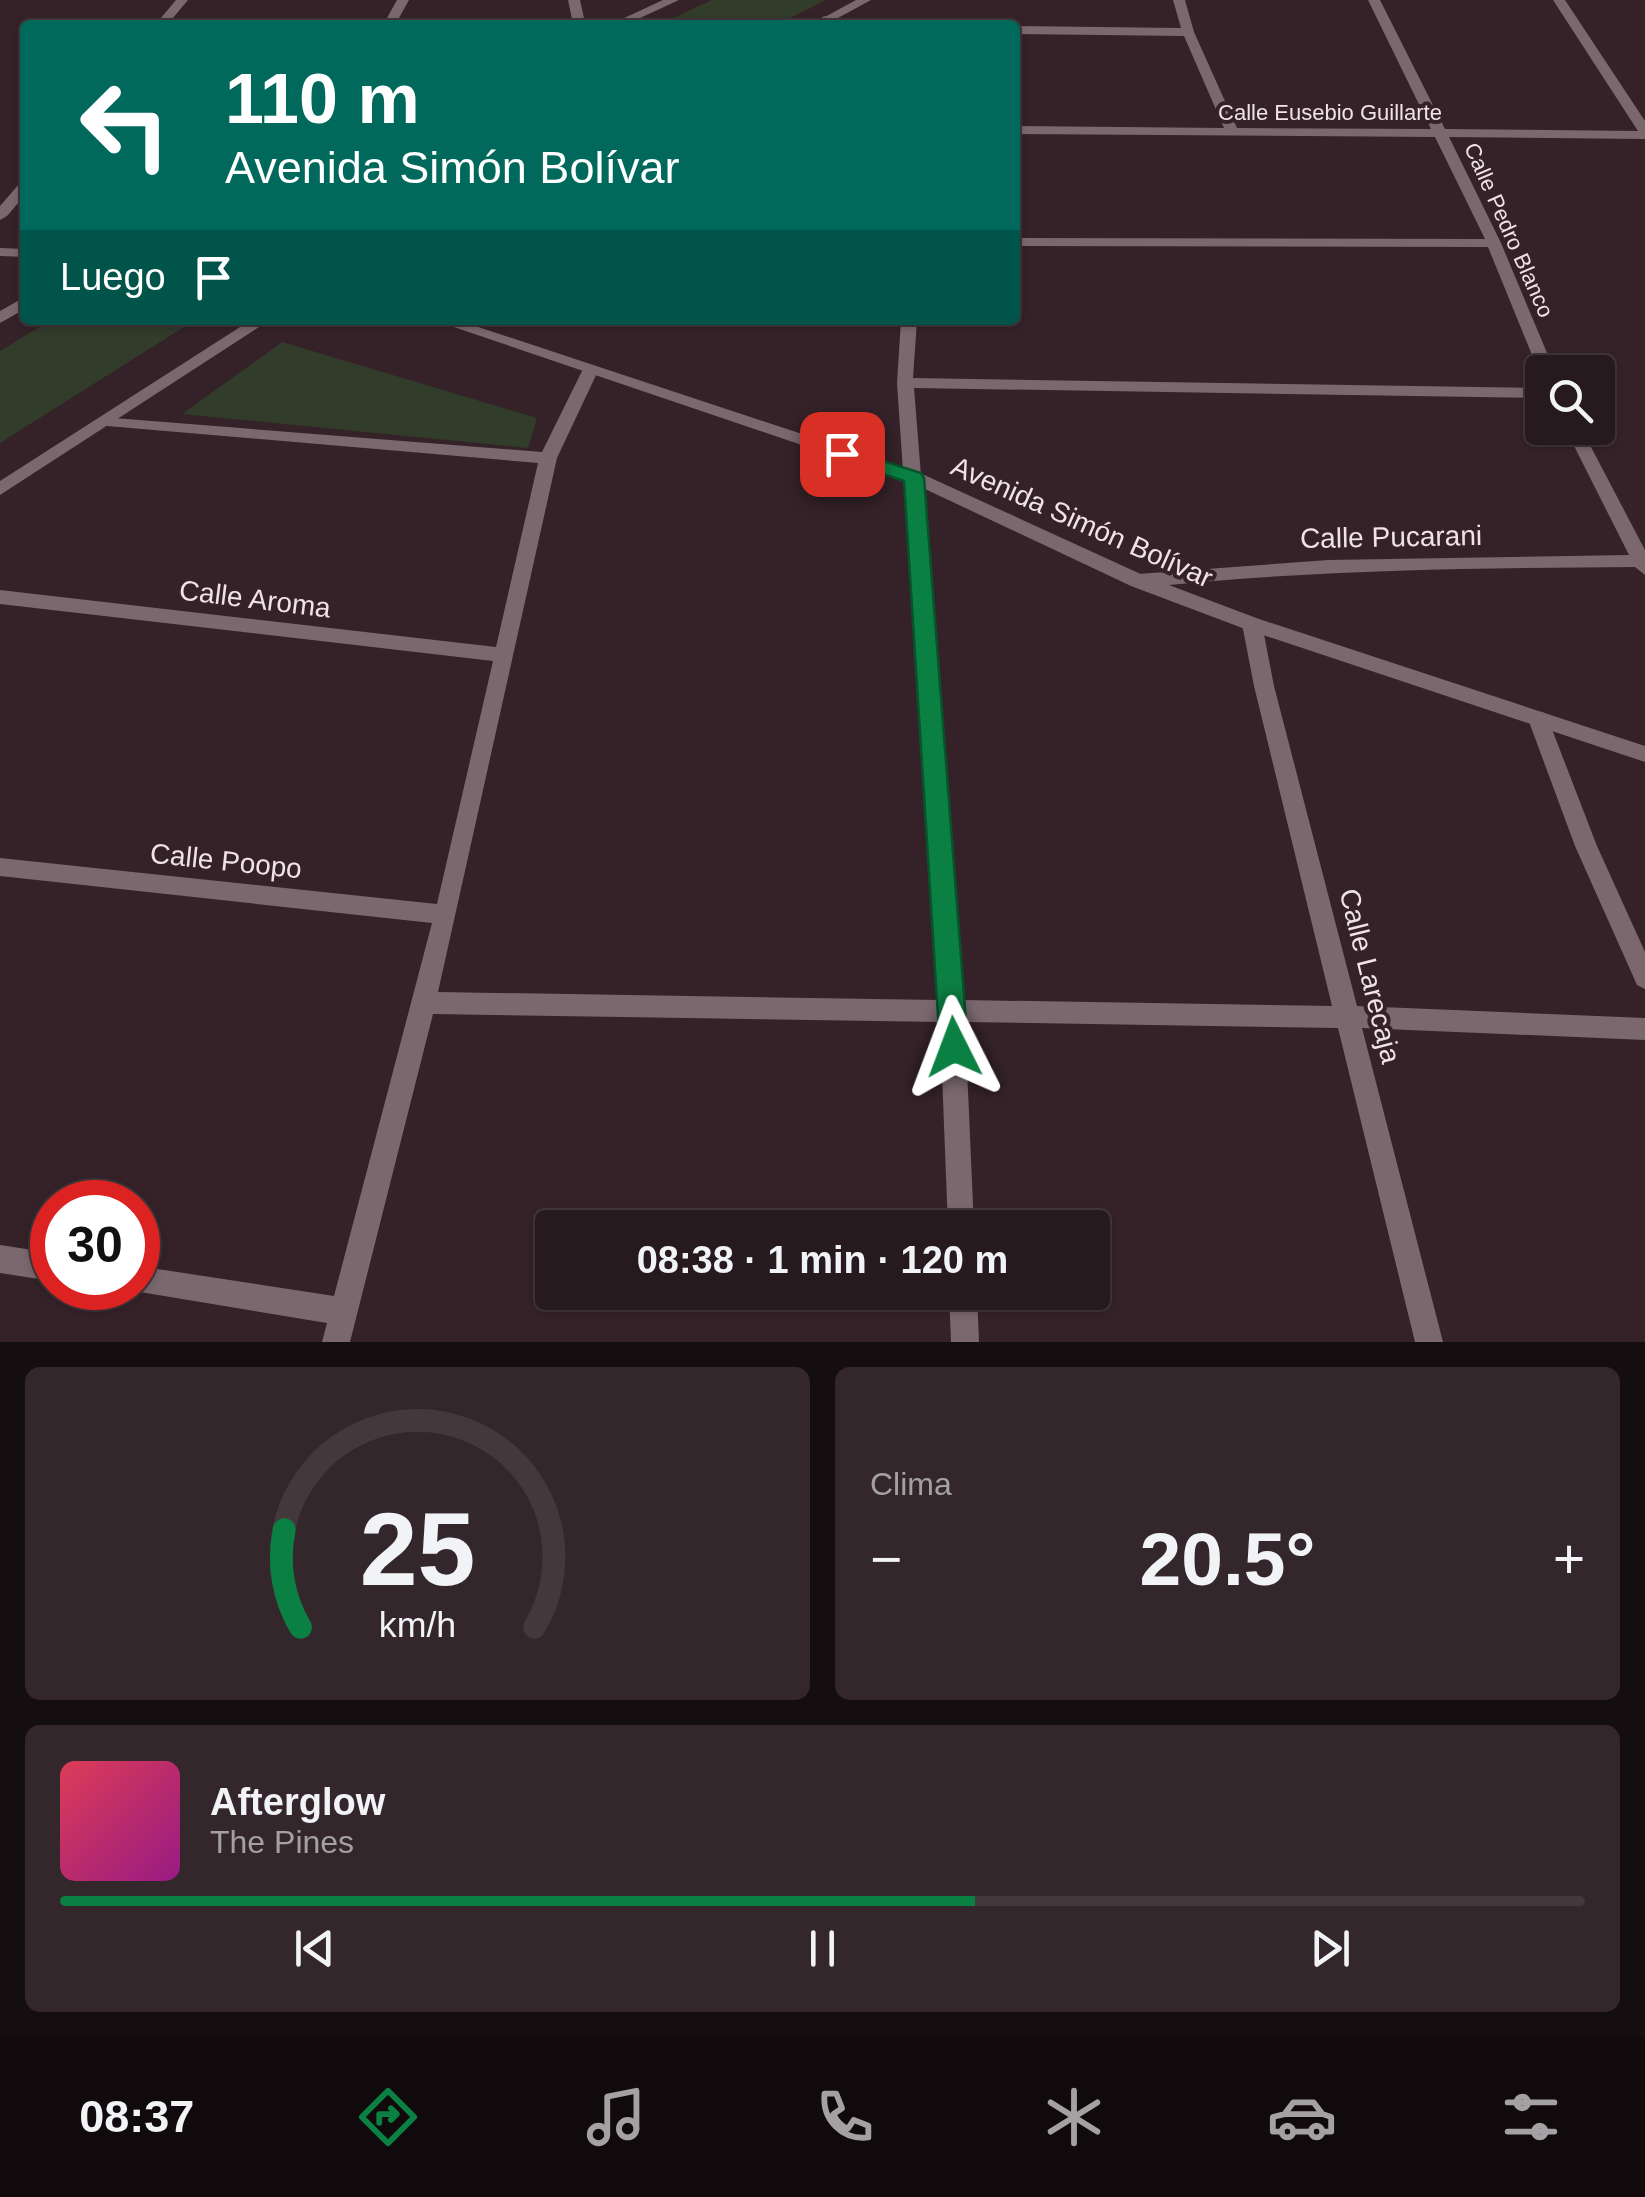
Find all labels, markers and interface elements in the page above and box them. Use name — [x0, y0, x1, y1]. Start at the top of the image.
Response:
icon: left — [60, 60, 190, 190]
text: 110 m — [225, 60, 420, 138]
street label: Calle Eusebio Guillarte — [1218, 100, 1442, 125]
street label: Calle Pedro Blanco — [1459, 139, 1559, 321]
text: Avenida Simón Bolívar — [225, 142, 679, 193]
icon: arrive — [186, 250, 241, 305]
text: Luego — [60, 256, 166, 298]
map controls — [1525, 355, 1615, 445]
button: search — [1525, 355, 1615, 445]
pin — [800, 412, 885, 497]
icon: arrive — [815, 427, 870, 482]
street label: Avenida Simón Bolívar — [947, 450, 1217, 594]
street label: Calle Pucarani — [1300, 520, 1482, 554]
street label: Calle Aroma — [177, 574, 333, 624]
street label: Calle Poopo — [149, 838, 303, 884]
street label: Calle Larecaja — [1333, 885, 1407, 1067]
position arrow — [902, 995, 1006, 1099]
speed limit sign: 30 — [30, 1180, 160, 1310]
text: 08:38 · 1 min · 120 m — [637, 1239, 1008, 1281]
text: Clima — [870, 1466, 952, 1502]
text: 25 — [360, 1491, 475, 1607]
text: 20.5° — [1140, 1517, 1315, 1601]
text: − — [870, 1528, 902, 1590]
text: + — [1553, 1528, 1585, 1590]
text: km/h — [379, 1605, 456, 1645]
text: Afterglow — [210, 1781, 385, 1823]
text: The Pines — [210, 1824, 354, 1860]
icon: previous — [287, 1921, 342, 1976]
icon: pause — [795, 1921, 850, 1976]
icon: next — [1303, 1921, 1358, 1976]
icon: directions — [353, 2082, 423, 2152]
icon: music — [581, 2082, 651, 2152]
icon: phone — [810, 2082, 880, 2152]
icon: climate — [1039, 2082, 1109, 2152]
icon: car — [1267, 2082, 1337, 2152]
icon: filters — [1496, 2082, 1566, 2152]
text: 08:37 — [79, 2091, 194, 2142]

